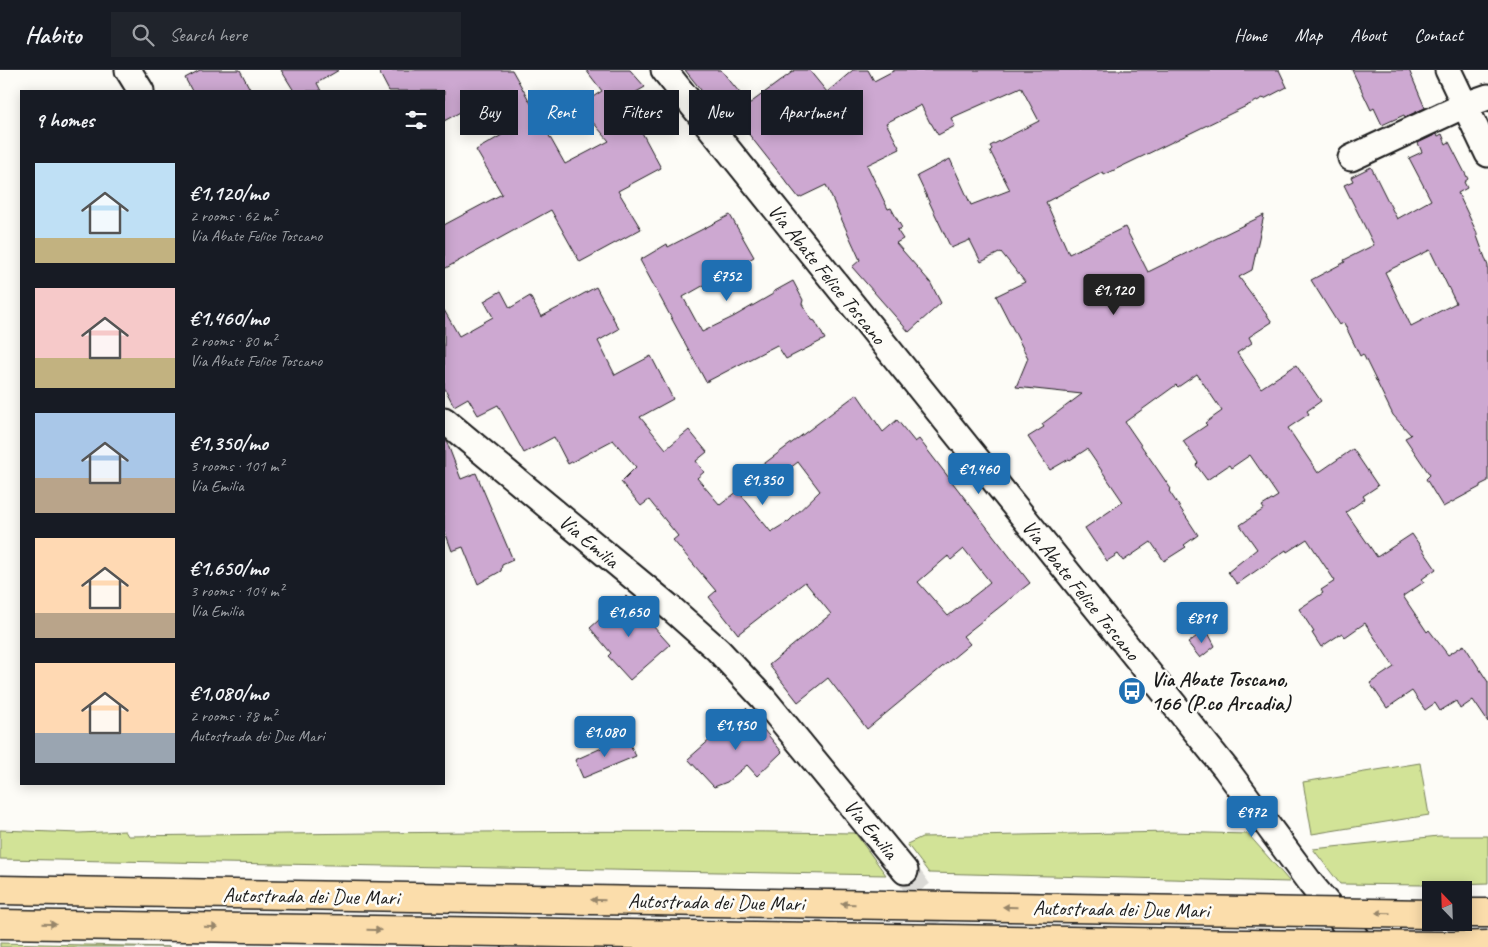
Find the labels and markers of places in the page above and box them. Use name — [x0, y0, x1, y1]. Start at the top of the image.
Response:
pin: €752 — [697, 260, 757, 302]
pin: €1,120 — [1073, 274, 1155, 316]
pin: €1,460 — [938, 452, 1020, 495]
pin: €1,350 — [722, 464, 804, 506]
pin: €1,650 — [588, 596, 670, 638]
pin: €819 — [1172, 602, 1232, 644]
place label: Via Abate Toscano, 166 (P.co Arcadia) — [1151, 666, 1292, 716]
bus stop icon: Via Abate Toscano, 166 (P.co Arcadia) — [1117, 676, 1147, 706]
pin: €1,950 — [695, 708, 777, 751]
pin: €1,080 — [564, 716, 646, 758]
pin: €972 — [1222, 796, 1282, 838]

